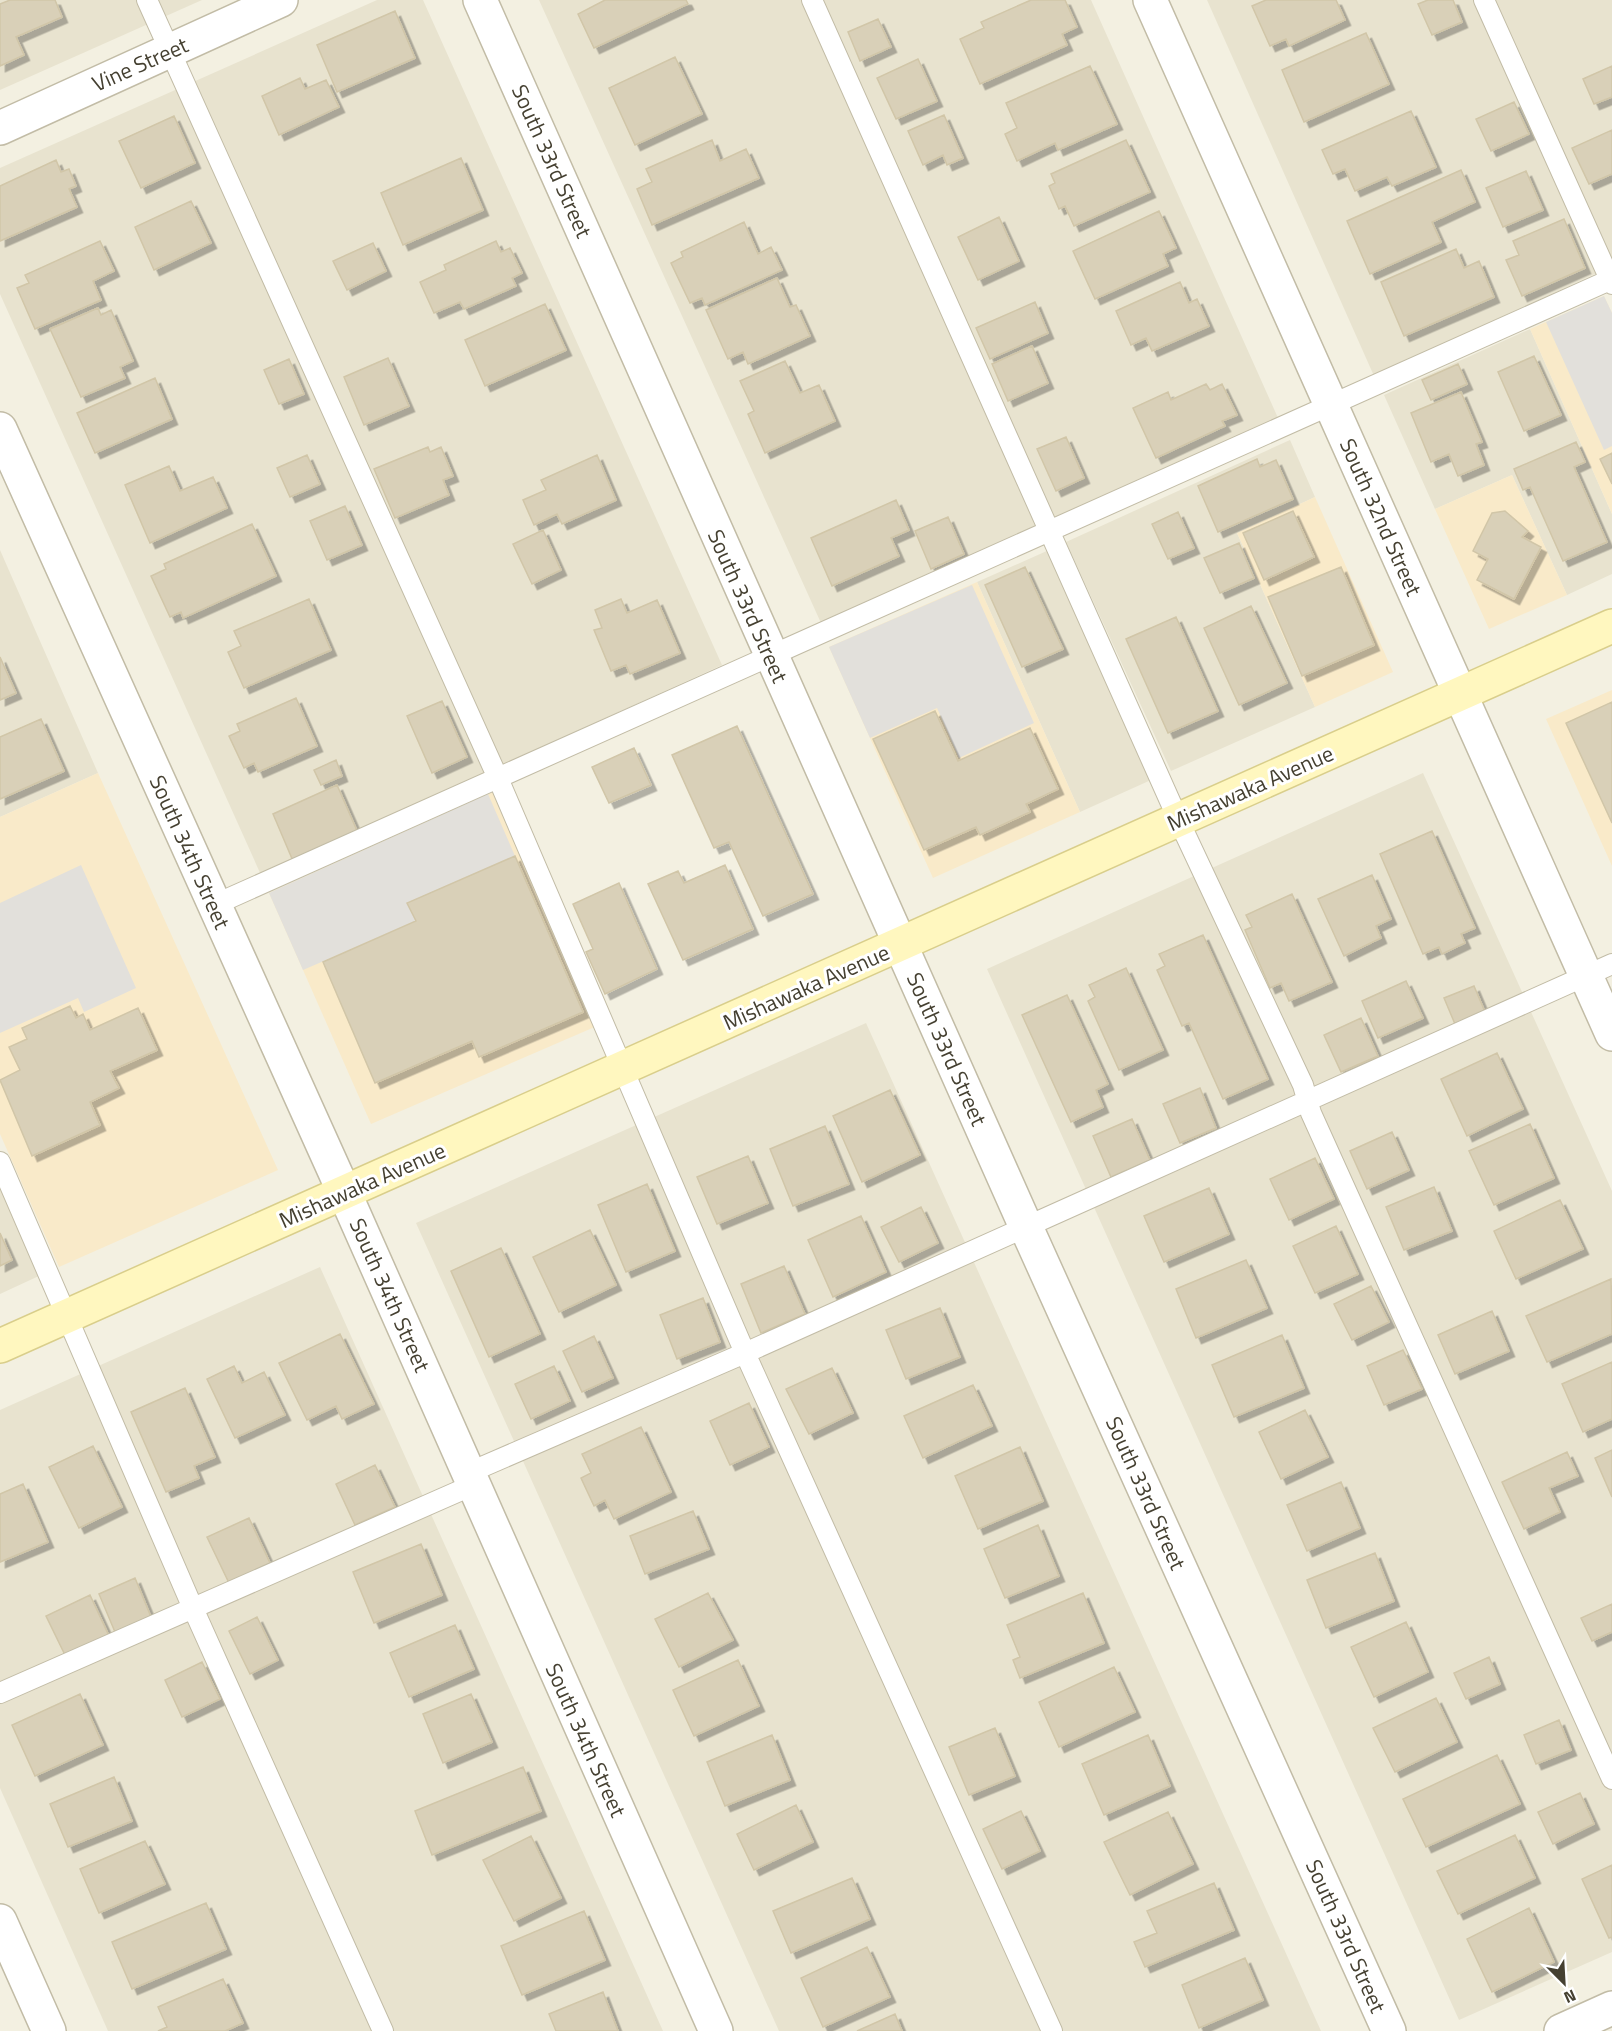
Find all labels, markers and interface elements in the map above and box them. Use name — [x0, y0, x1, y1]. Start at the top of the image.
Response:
street label: Vine Street — [86, 28, 194, 100]
street label: South 33rd Street — [503, 79, 601, 243]
street label: South 32nd Street — [1331, 433, 1431, 601]
street label: South 33rd Street — [699, 524, 797, 688]
street label: Mishawaka Avenue — [1161, 736, 1339, 840]
street label: South 34th Street — [141, 770, 239, 935]
street label: Mishawaka Avenue — [717, 935, 895, 1039]
street label: South 33rd Street — [898, 967, 996, 1131]
street label: Mishawaka Avenue — [273, 1133, 451, 1237]
street label: South 34th Street — [341, 1213, 439, 1378]
street label: South 33rd Street — [1097, 1411, 1195, 1575]
street label: South 34th Street — [537, 1658, 635, 1823]
street label: South 33rd Street — [1297, 1854, 1395, 2018]
north arrow — [1534, 1953, 1594, 2013]
text: N — [1560, 1983, 1580, 2010]

